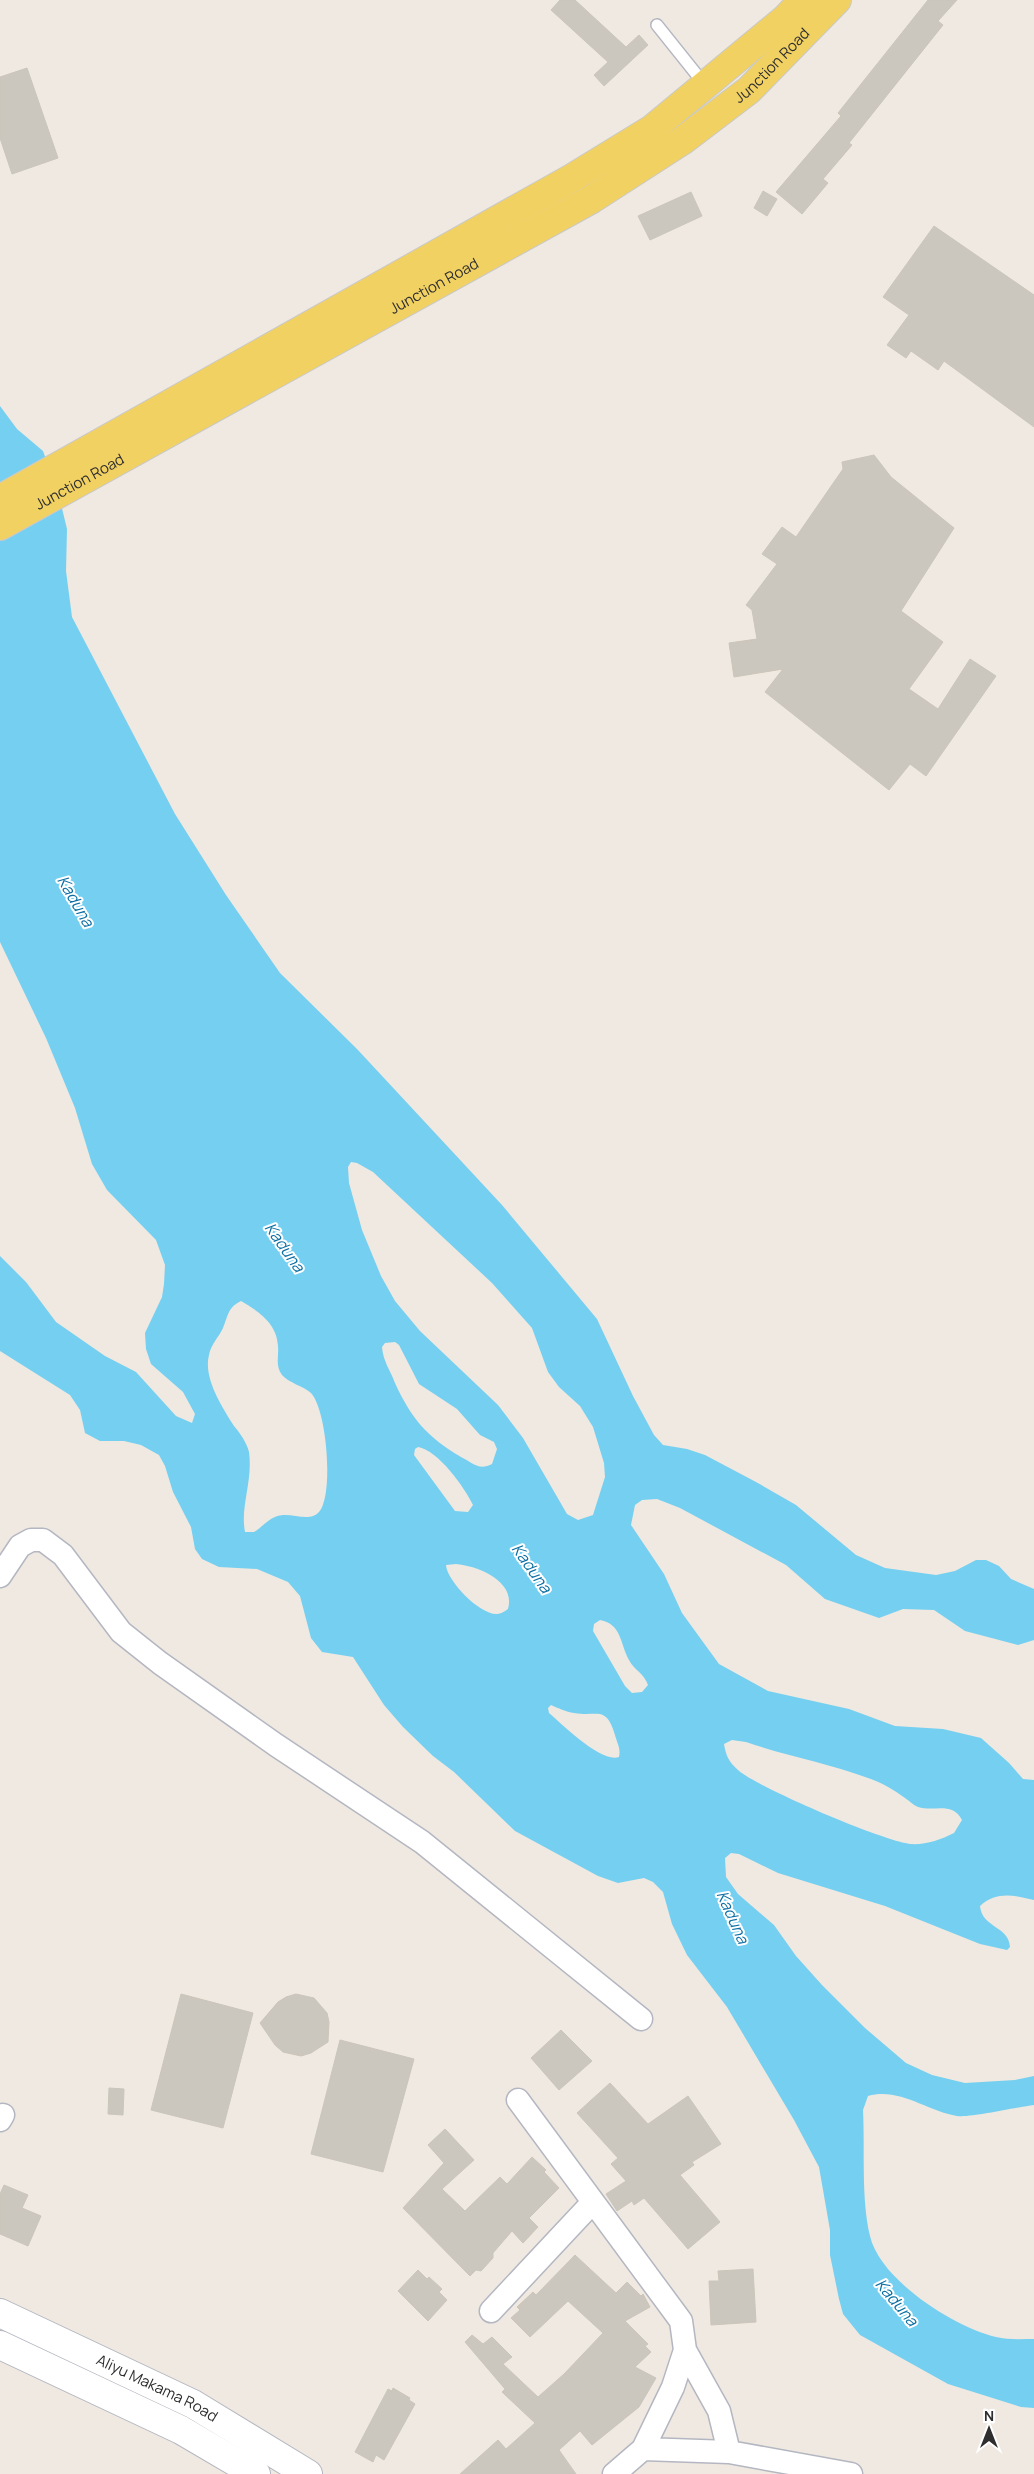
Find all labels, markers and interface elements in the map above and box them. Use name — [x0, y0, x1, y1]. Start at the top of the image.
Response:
street label: Junction Road — [730, 23, 814, 108]
street label: Junction Road — [386, 253, 482, 319]
street label: Junction Road — [31, 448, 128, 515]
water label: Kaduna — [53, 871, 100, 932]
water label: Kaduna — [260, 1218, 311, 1277]
water label: Kaduna — [507, 1539, 558, 1598]
water label: Kaduna — [712, 1887, 755, 1948]
water label: Kaduna — [871, 2274, 924, 2331]
street label: Aliyu Makama Road — [93, 2349, 222, 2427]
north arrow — [964, 2404, 1014, 2454]
text: N — [984, 2406, 994, 2425]

